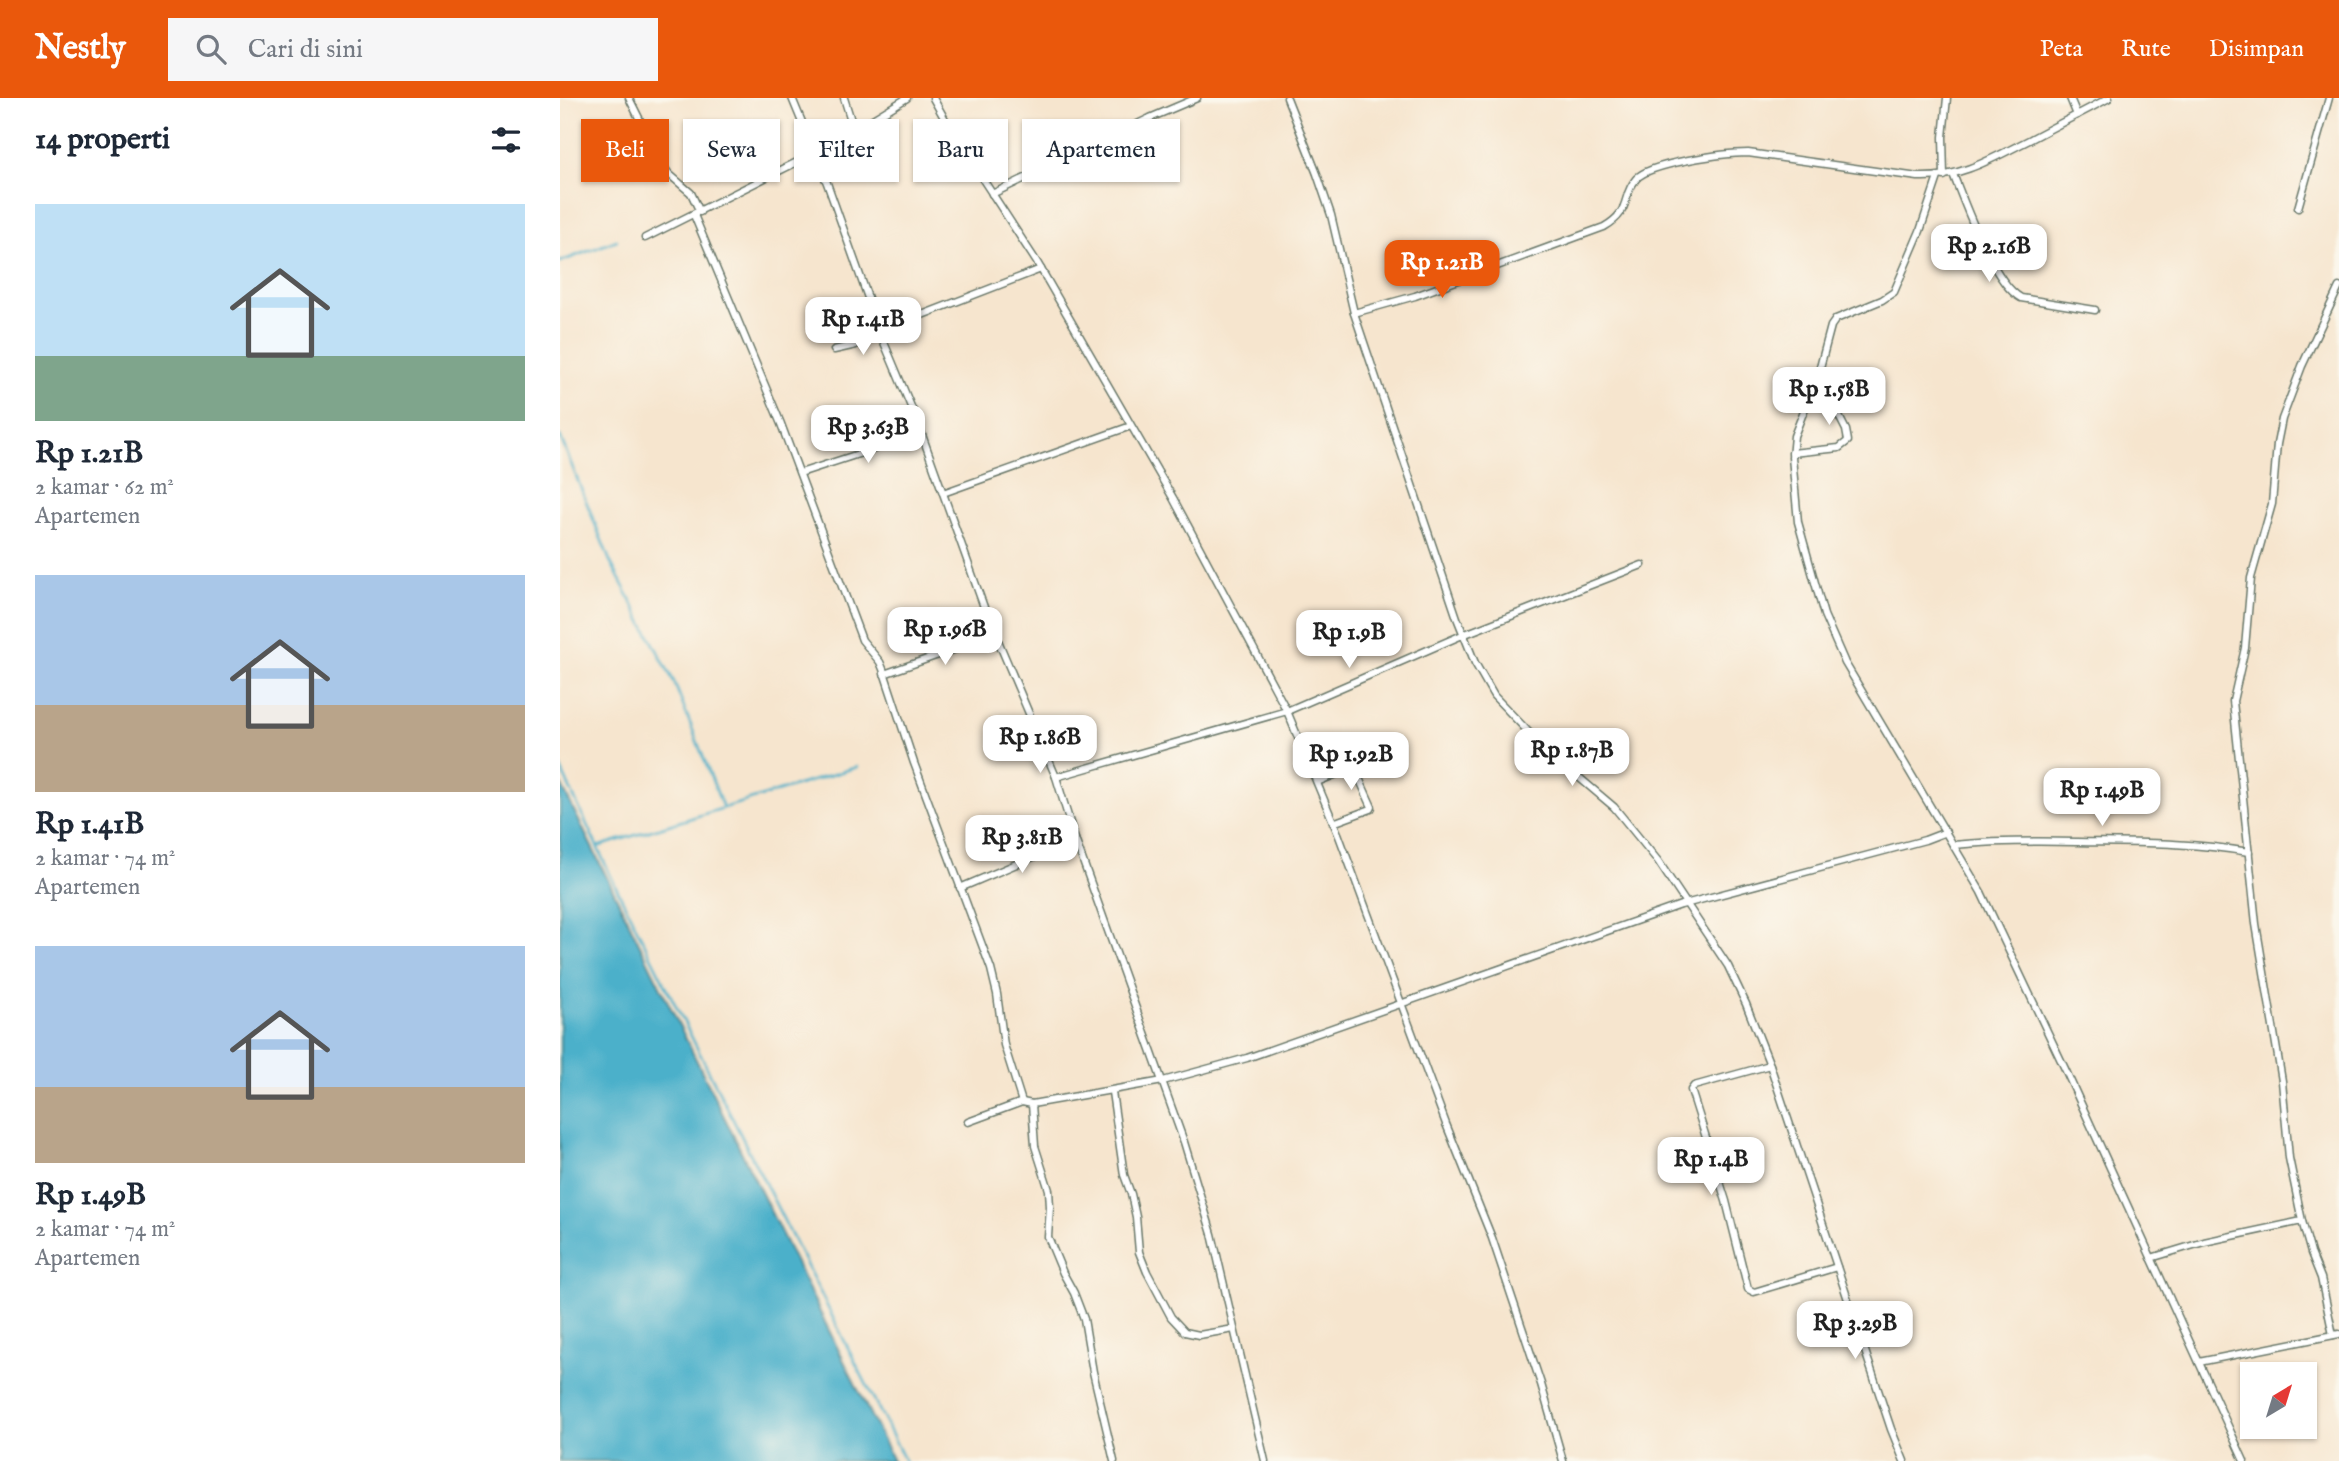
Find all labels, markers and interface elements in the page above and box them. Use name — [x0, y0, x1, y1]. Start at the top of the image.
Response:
search box — [168, 18, 658, 81]
text: Nestly — [35, 28, 126, 70]
icon: search — [192, 30, 230, 68]
text: Cari di sini — [248, 33, 363, 66]
text: Peta — [2040, 34, 2083, 65]
text: Rute — [2121, 34, 2171, 65]
text: Disimpan — [2209, 34, 2304, 65]
chip: Beli — [581, 119, 669, 182]
chip: Sewa — [683, 119, 780, 182]
chip: Filter — [794, 119, 899, 182]
chip: Baru — [913, 119, 1008, 182]
chip: Apartemen — [1022, 119, 1180, 182]
text: 14 properti — [35, 121, 170, 159]
icon: filters — [487, 121, 525, 159]
pin: Rp 2.16B — [1917, 225, 2061, 284]
text: Rp 2.16B — [1947, 232, 2031, 261]
pin: Rp 1.21B — [1370, 240, 1514, 300]
text: Rp 1.21B — [1401, 248, 1483, 277]
icon: home — [217, 250, 343, 376]
pin: Rp 1.41B — [791, 298, 935, 357]
text: Rp 1.41B — [821, 305, 905, 334]
pin: Rp 1.58B — [1757, 368, 1901, 427]
text: Rp 1.58B — [1789, 375, 1869, 404]
pin: Rp 3.63B — [796, 406, 940, 465]
text: Rp 3.63B — [827, 413, 909, 442]
text: Rp 1.21B — [35, 435, 143, 473]
text: 2 kamar · 62 m² — [35, 473, 174, 502]
text: Apartemen — [35, 502, 140, 531]
pin: Rp 1.96B — [873, 608, 1017, 667]
pin: Rp 1.9B — [1284, 610, 1414, 670]
text: Rp 1.96B — [903, 615, 987, 644]
text: Rp 1.9B — [1312, 618, 1386, 647]
icon: home — [217, 621, 343, 747]
pin: Rp 1.86B — [968, 716, 1112, 775]
text: Rp 1.86B — [999, 723, 1081, 752]
pin: Rp 1.87B — [1500, 728, 1644, 788]
pin: Rp 1.92B — [1279, 732, 1423, 792]
text: Rp 1.87B — [1530, 736, 1614, 765]
text: Rp 1.92B — [1309, 740, 1393, 769]
pin: Rp 1.49B — [2030, 768, 2174, 828]
text: Rp 1.49B — [2059, 776, 2145, 805]
text: Rp 1.41B — [35, 806, 144, 844]
pin: Rp 3.81B — [950, 816, 1094, 875]
text: Rp 3.81B — [981, 823, 1063, 852]
text: 2 kamar · 74 m² — [35, 844, 176, 873]
text: Apartemen — [35, 873, 140, 902]
icon: home — [217, 992, 343, 1118]
pin: Rp 1.4B — [1646, 1138, 1776, 1197]
text: Rp 1.4B — [1673, 1145, 1749, 1174]
text: Rp 1.49B — [35, 1177, 146, 1215]
text: 2 kamar · 74 m² — [35, 1215, 176, 1244]
text: Apartemen — [35, 1244, 140, 1273]
pin: Rp 3.29B — [1783, 1302, 1927, 1361]
text: Rp 3.29B — [1813, 1309, 1897, 1338]
north arrow — [2240, 1362, 2317, 1438]
map controls — [2240, 1362, 2317, 1439]

